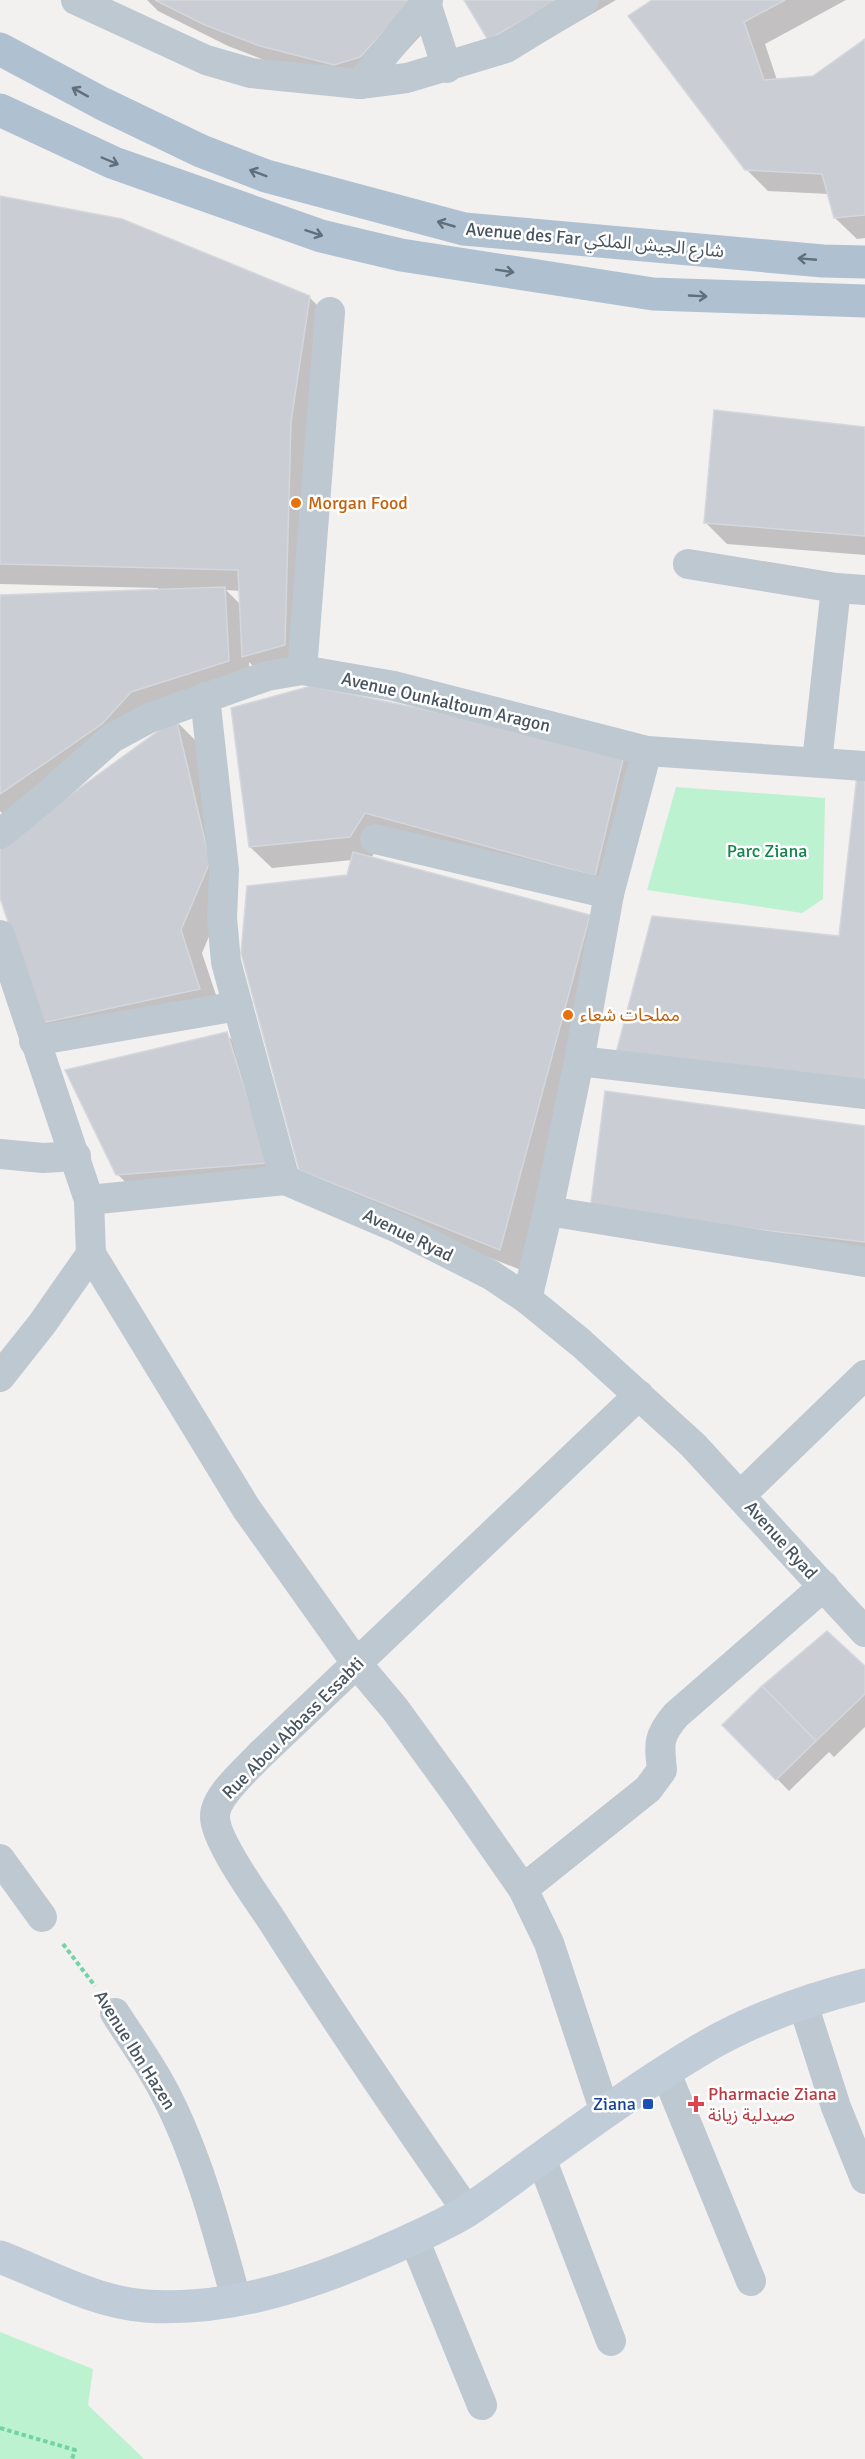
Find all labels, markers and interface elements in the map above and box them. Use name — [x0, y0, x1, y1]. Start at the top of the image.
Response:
one-way arrow — [72, 86, 90, 97]
one-way arrow — [101, 156, 119, 167]
one-way arrow — [249, 166, 267, 177]
one-way arrow — [436, 218, 455, 229]
street label: Avenue des Far شارع الجيش الملكي — [465, 218, 725, 265]
one-way arrow — [304, 228, 323, 239]
one-way arrow — [797, 254, 817, 265]
one-way arrow — [494, 266, 514, 277]
one-way arrow — [688, 291, 708, 302]
place label: Morgan Food — [308, 492, 408, 514]
marker: Morgan Food — [289, 496, 303, 510]
street label: Avenue Ounkaltoum Aragon — [339, 667, 553, 737]
park label: Parc Ziana — [727, 840, 807, 862]
place label: مملحات شعاء — [580, 1004, 680, 1026]
marker: مملحات شعاء — [561, 1008, 575, 1022]
street label: Avenue Ryad — [359, 1204, 457, 1266]
street label: Avenue Ryad — [740, 1496, 822, 1584]
street label: Rue Abou Abbass Essabti — [217, 1652, 369, 1804]
street label: Avenue Ibn Hazen — [89, 1986, 181, 2114]
place label: Pharmacie Ziana صيدلية زيانة — [708, 2083, 837, 2126]
place label: Ziana — [593, 2093, 636, 2115]
marker: Ziana — [641, 2097, 655, 2111]
marker: Pharmacie Ziana صيدلية زيانة — [689, 2097, 703, 2111]

